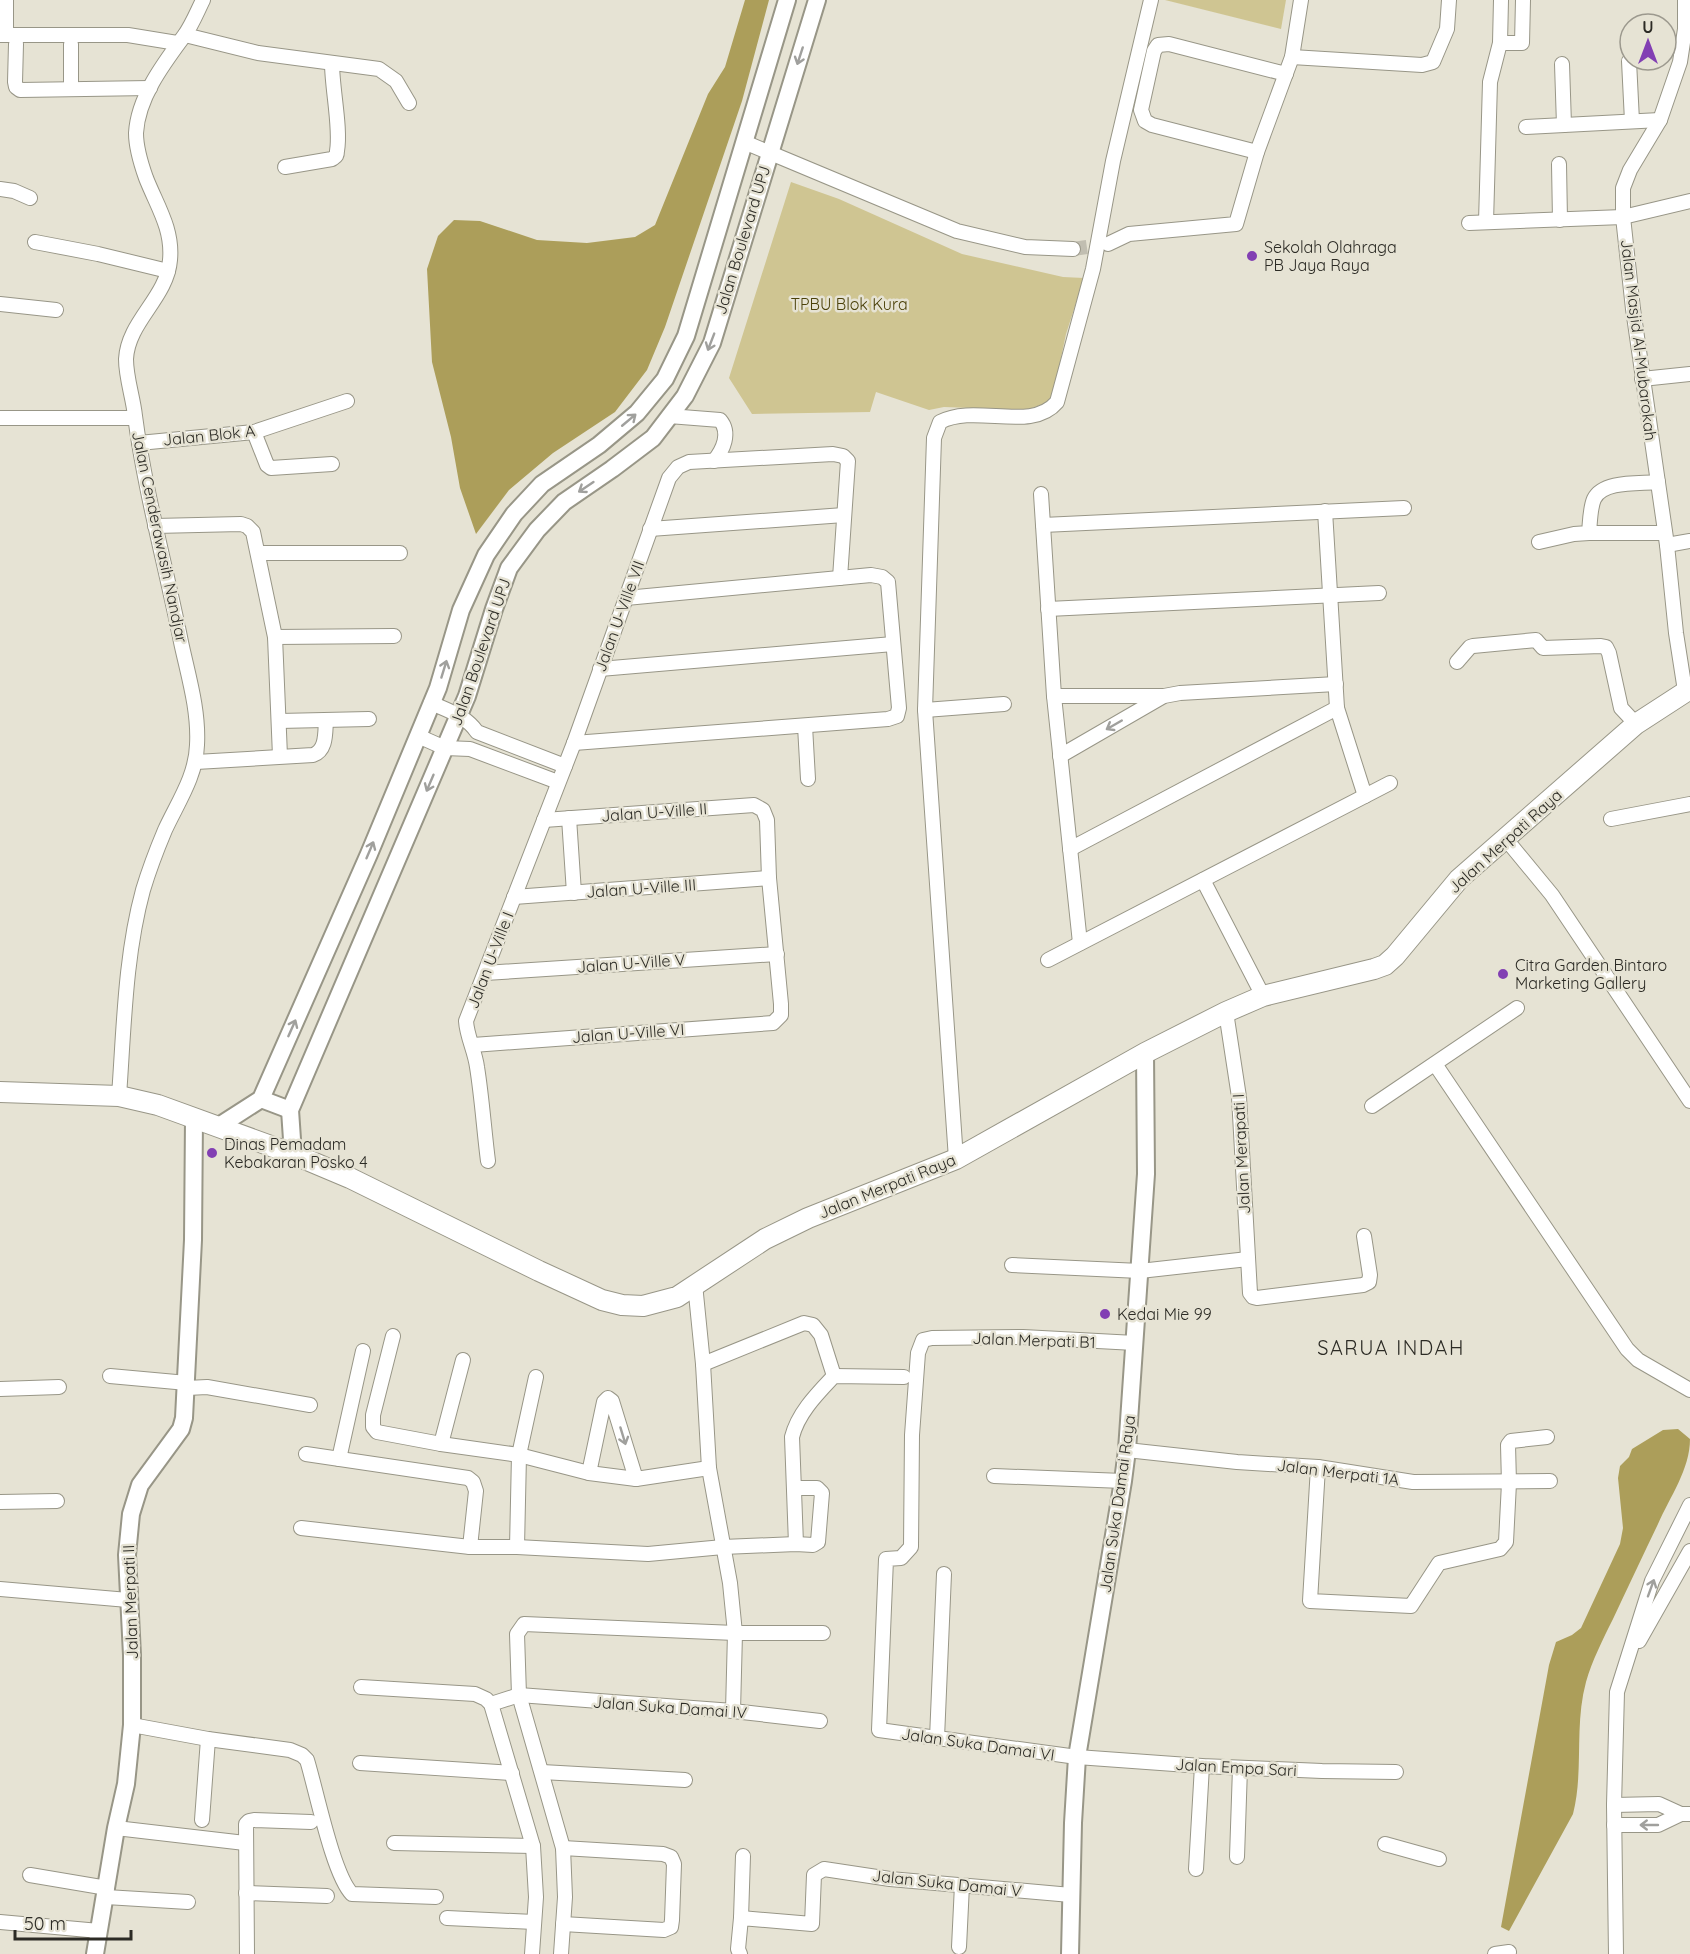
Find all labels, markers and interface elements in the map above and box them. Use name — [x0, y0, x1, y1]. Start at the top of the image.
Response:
north arrow — [1618, 12, 1678, 72]
text: U — [1642, 17, 1654, 37]
one-way arrow — [793, 46, 804, 65]
street label: Jalan Boulevard UPJ — [710, 163, 774, 317]
place label: Sekolah Olahraga PB Jaya Raya — [1264, 237, 1397, 275]
street label: Jalan Masjid Al-Mubarokah — [1617, 238, 1661, 442]
marker: Sekolah Olahraga PB Jaya Raya — [1245, 249, 1259, 263]
park label: TPBU Blok Kura — [790, 294, 908, 314]
one-way arrow — [705, 333, 716, 351]
one-way arrow — [621, 413, 637, 426]
street label: Jalan Blok A — [162, 420, 256, 450]
street label: Jalan Cenderawasih Nandjar — [128, 430, 192, 644]
one-way arrow — [579, 481, 595, 493]
street label: Jalan U-Ville VII — [590, 558, 648, 674]
street label: Jalan Boulevard UPJ — [445, 576, 515, 728]
one-way arrow — [439, 660, 450, 679]
one-way arrow — [1105, 720, 1123, 731]
one-way arrow — [424, 773, 435, 791]
street label: Jalan Merpati Raya — [1444, 785, 1566, 897]
street label: Jalan U-Ville II — [600, 798, 708, 826]
one-way arrow — [365, 841, 376, 860]
street label: Jalan U-Ville III — [585, 874, 697, 902]
street label: Jalan U-Ville I — [462, 909, 518, 1011]
street label: Jalan U-Ville V — [576, 949, 686, 977]
place label: Citra Garden Bintaro Marketing Gallery — [1515, 955, 1667, 993]
marker: Citra Garden Bintaro Marketing Gallery — [1496, 967, 1510, 981]
street label: Jalan U-Ville VI — [571, 1019, 685, 1047]
one-way arrow — [287, 1020, 298, 1038]
street label: Jalan Merapati I — [1228, 1093, 1254, 1215]
place label: Dinas Pemadam Kebakaran Posko 4 — [224, 1134, 368, 1172]
marker: Dinas Pemadam Kebakaran Posko 4 — [205, 1146, 219, 1160]
street label: Jalan Merpati Raya — [815, 1149, 959, 1223]
place label: Kedai Mie 99 — [1117, 1304, 1212, 1324]
marker: Kedai Mie 99 — [1098, 1307, 1112, 1321]
street label: Jalan Merpati B1 — [972, 1328, 1096, 1352]
district label: SARUA INDAH — [1317, 1335, 1465, 1360]
street label: Jalan Suka Damai Raya — [1095, 1414, 1139, 1594]
one-way arrow — [618, 1426, 629, 1445]
street label: Jalan Merpati 1A — [1276, 1455, 1400, 1489]
street label: Jalan Merpati II — [118, 1544, 142, 1660]
one-way arrow — [1646, 1579, 1657, 1598]
street label: Jalan Suka Damai IV — [592, 1692, 748, 1722]
street label: Jalan Suka Damai VI — [900, 1723, 1056, 1765]
street label: Jalan Empa Sari — [1175, 1754, 1297, 1780]
one-way arrow — [1639, 1819, 1659, 1831]
street label: Jalan Suka Damai V — [871, 1865, 1023, 1901]
scale bar — [15, 1903, 130, 1941]
text: 50 m — [24, 1912, 66, 1935]

